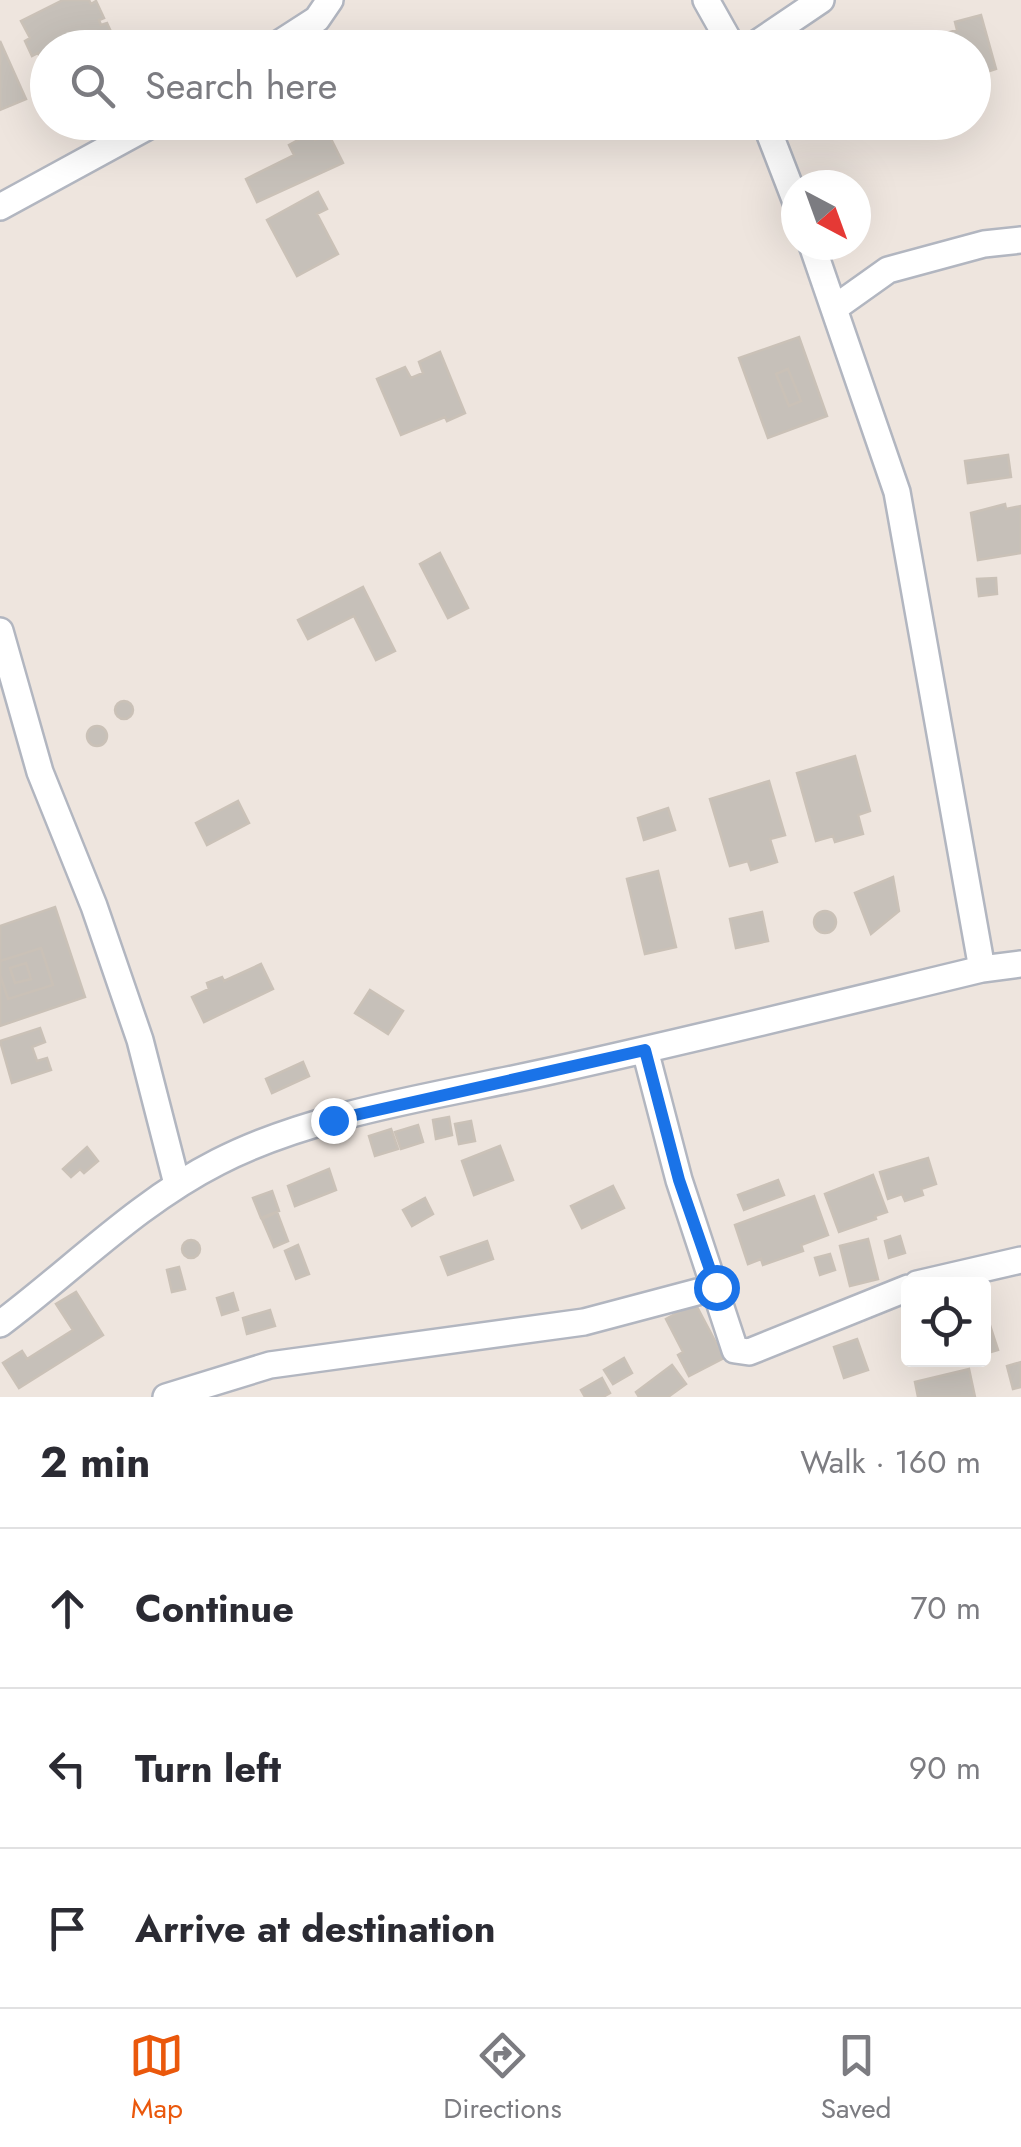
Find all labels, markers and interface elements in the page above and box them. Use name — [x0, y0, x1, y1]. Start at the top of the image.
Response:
search box — [30, 30, 991, 140]
icon: search — [65, 58, 120, 113]
text: Search here — [145, 58, 337, 113]
north arrow — [781, 170, 871, 260]
route end — [311, 1098, 357, 1144]
route start — [694, 1265, 740, 1311]
map controls — [901, 1277, 991, 1367]
button: locate — [901, 1277, 991, 1367]
text: 2 min — [40, 1432, 150, 1493]
text: Walk · 160 m — [800, 1439, 981, 1485]
icon: ahead — [40, 1581, 95, 1636]
text: Continue — [135, 1581, 294, 1636]
text: 70 m — [910, 1585, 981, 1631]
icon: left — [40, 1741, 95, 1796]
text: Turn left — [135, 1741, 281, 1796]
text: 90 m — [909, 1745, 981, 1791]
icon: arrive — [40, 1901, 95, 1956]
text: Arrive at destination — [135, 1901, 496, 1956]
tab: Map — [129, 2028, 184, 2129]
tab: Directions — [443, 2028, 562, 2129]
tab: Saved — [821, 2028, 892, 2129]

